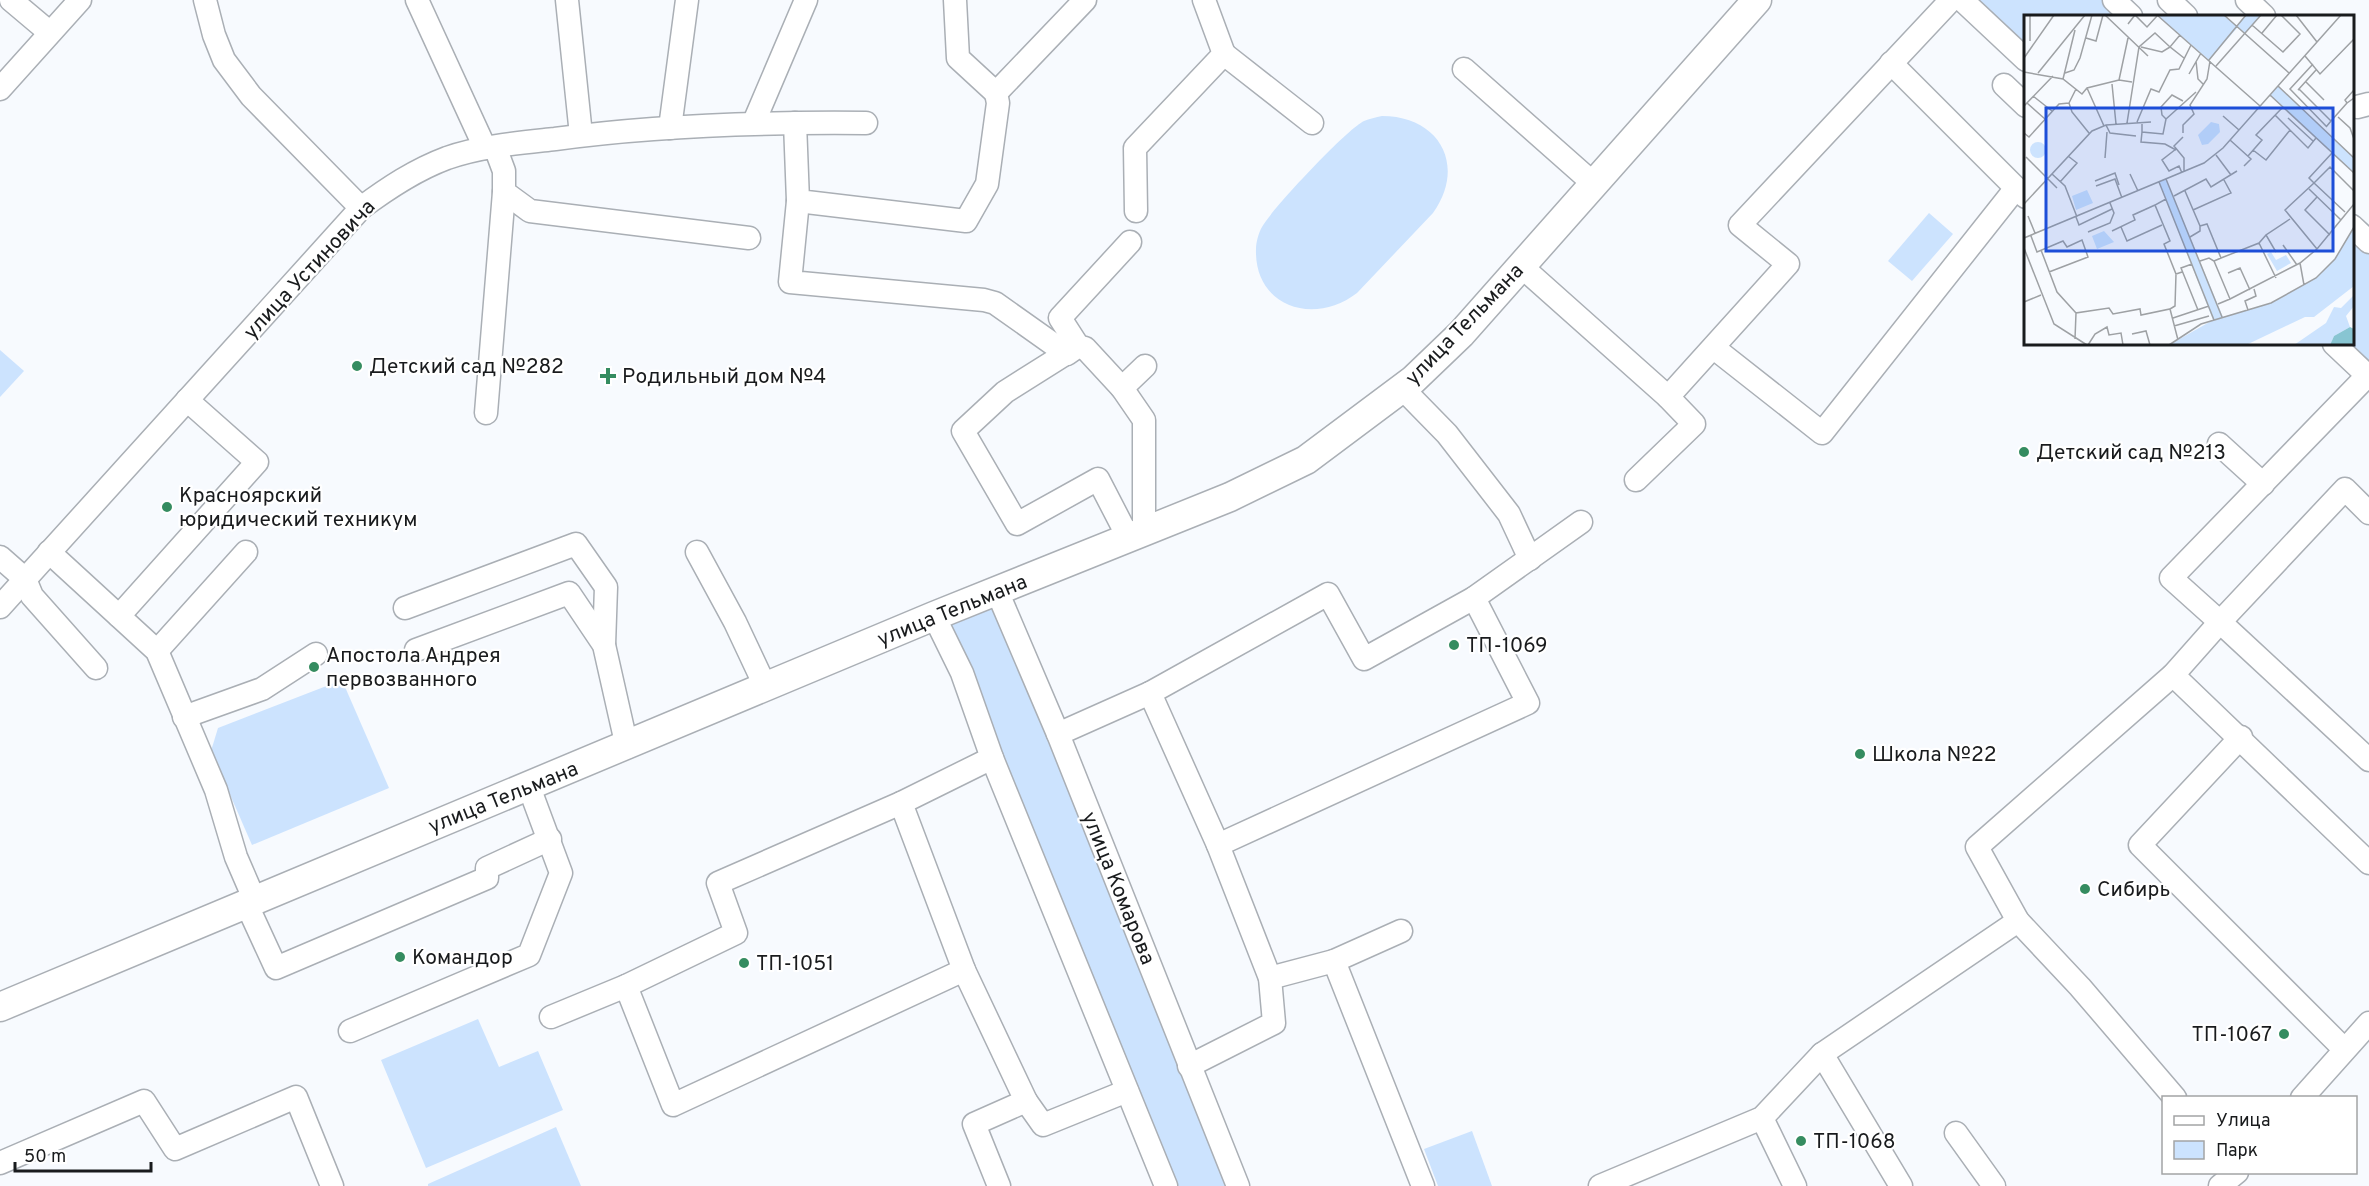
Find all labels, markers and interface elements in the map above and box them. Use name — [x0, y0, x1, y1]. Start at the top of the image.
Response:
inset map — [2024, 15, 2354, 345]
street label: улица Устиновича — [238, 194, 382, 346]
street label: улица Тельмана — [1400, 258, 1530, 392]
place label: Детский сад №282 — [369, 354, 564, 381]
marker: Детский сад №282 — [350, 359, 364, 373]
place label: Родильный дом №4 — [622, 364, 826, 391]
marker: Родильный дом №4 — [599, 367, 617, 385]
place label: Детский сад №213 — [2036, 440, 2226, 467]
marker: Детский сад №213 — [2017, 445, 2031, 459]
place label: Красноярский юридический техникум — [179, 483, 418, 534]
marker: Красноярский юридический техникум — [160, 500, 174, 514]
street label: улица Тельмана — [874, 569, 1031, 654]
place label: ТП-1069 — [1466, 633, 1548, 660]
marker: ТП-1069 — [1447, 638, 1461, 652]
place label: Апостола Андрея первозванного — [326, 643, 501, 694]
marker: Апостола Андрея первозванного — [307, 660, 321, 674]
place label: Школа №22 — [1872, 742, 1997, 769]
marker: Школа №22 — [1853, 747, 1867, 761]
street label: улица Тельмана — [425, 756, 582, 841]
street label: улица Комарова — [1075, 808, 1161, 969]
place label: Сибирь — [2097, 877, 2170, 904]
marker: Сибирь — [2078, 882, 2092, 896]
place label: Командор — [412, 945, 513, 972]
marker: Командор — [393, 950, 407, 964]
place label: ТП-1051 — [756, 951, 834, 978]
marker: ТП-1051 — [737, 956, 751, 970]
place label: ТП-1067 — [2192, 1022, 2272, 1049]
marker: ТП-1067 — [2277, 1027, 2291, 1041]
legend — [2162, 1096, 2357, 1174]
text: Улица — [2216, 1110, 2270, 1133]
place label: ТП-1068 — [1813, 1129, 1896, 1156]
marker: ТП-1068 — [1794, 1134, 1808, 1148]
scale bar — [15, 1135, 152, 1173]
text: Парк — [2216, 1140, 2258, 1163]
text: 50 m — [24, 1146, 66, 1169]

